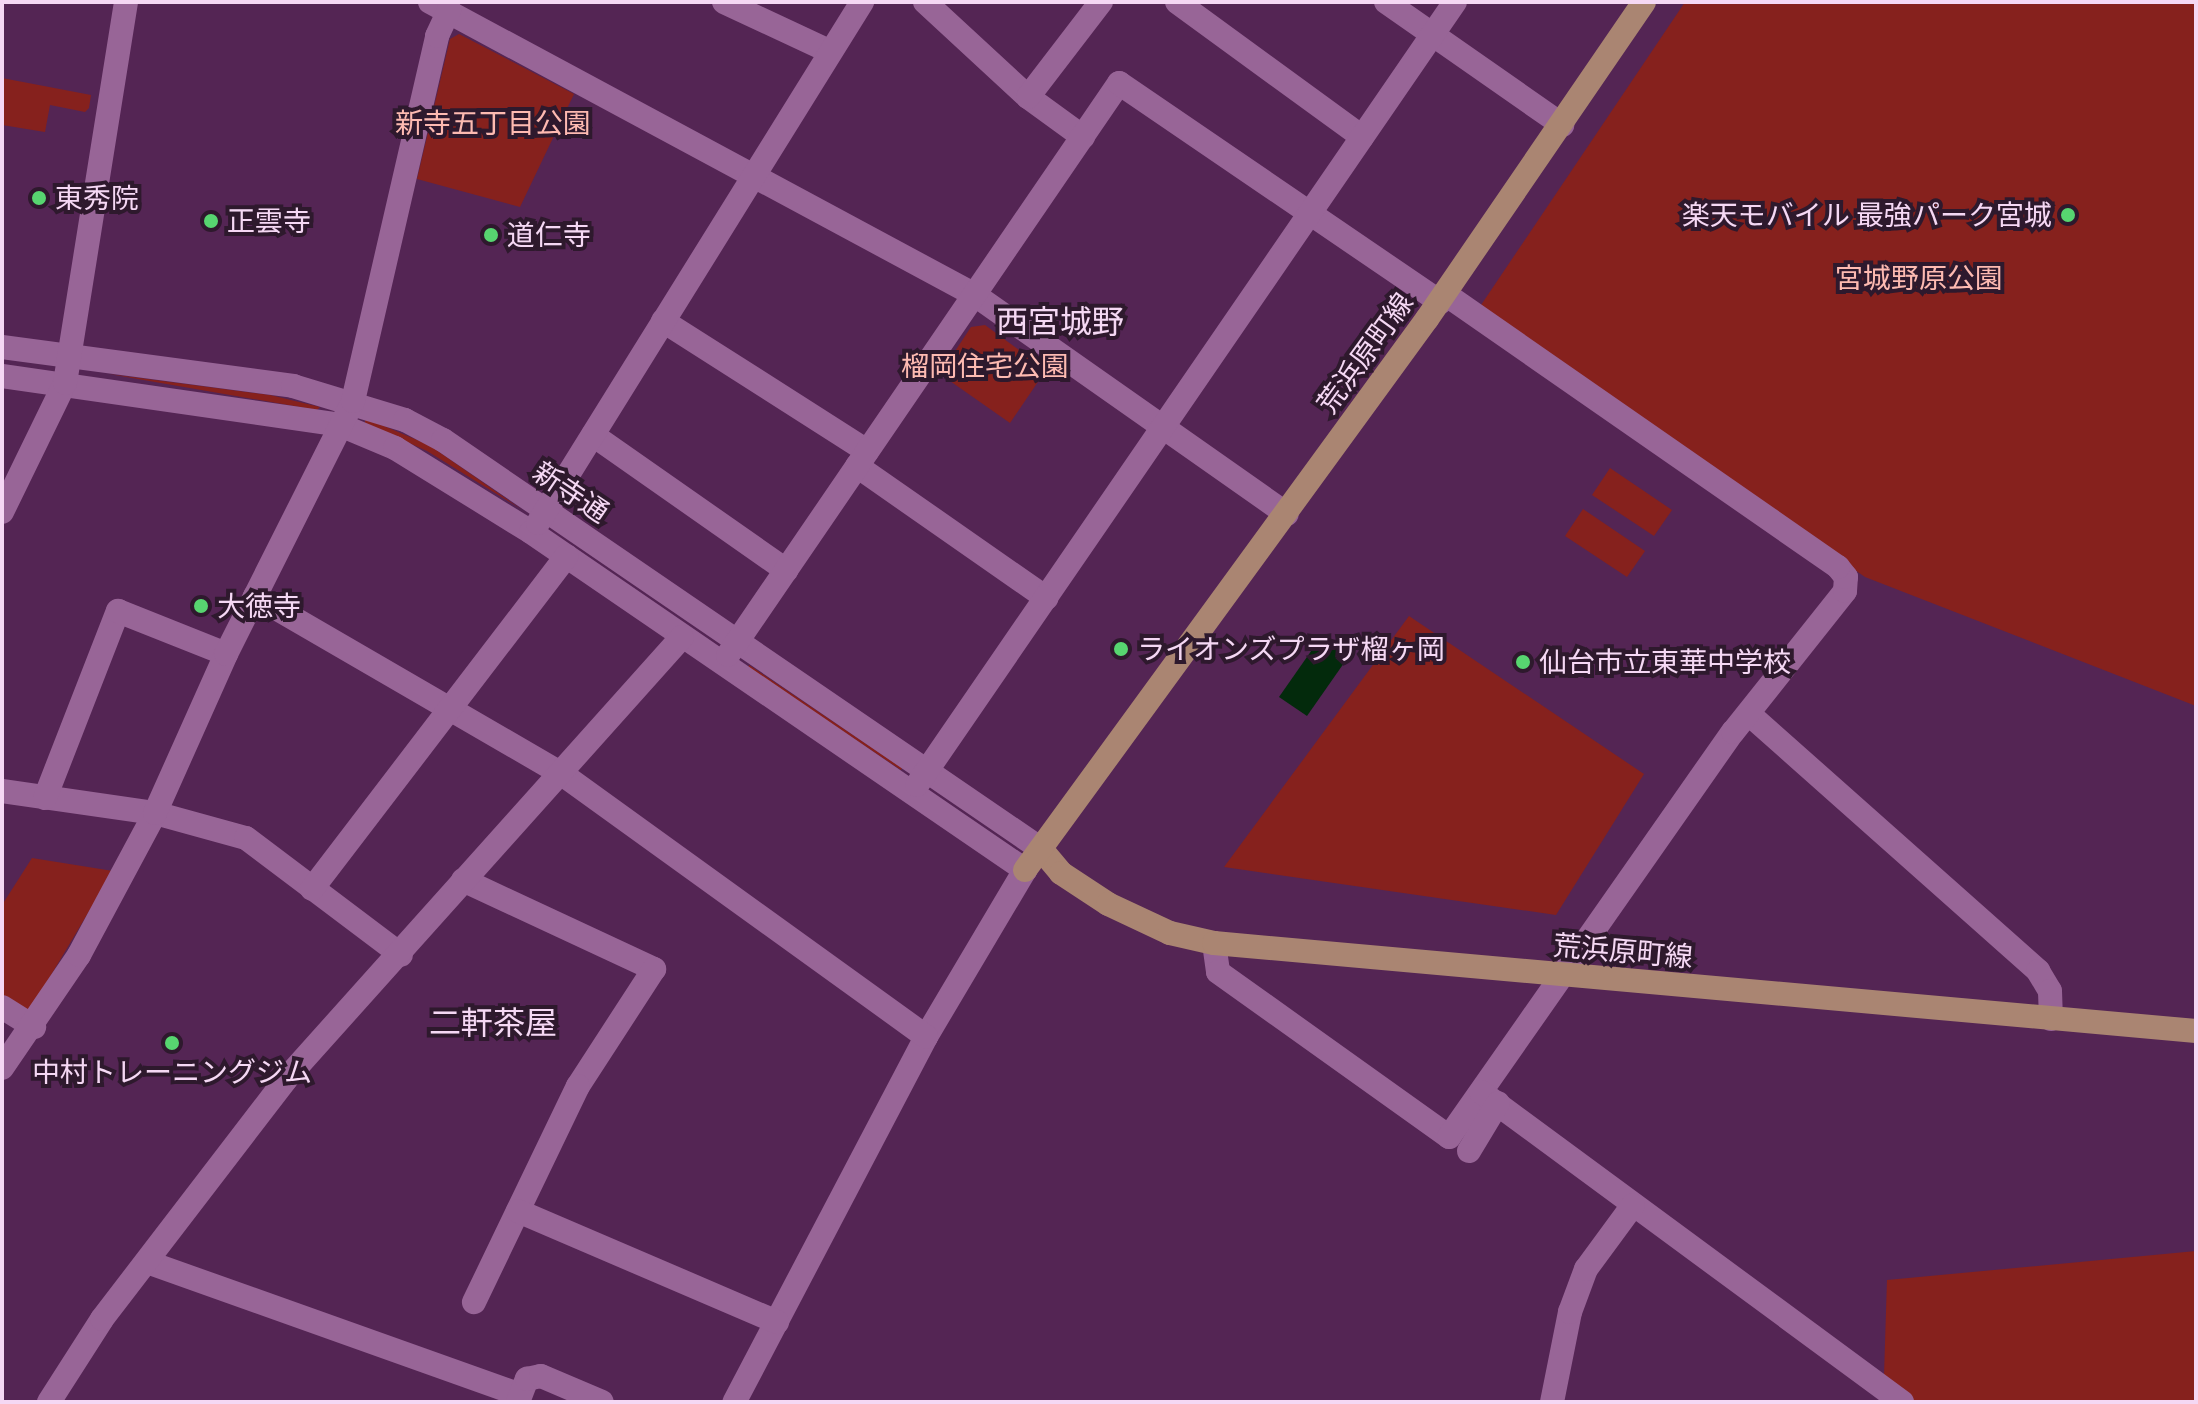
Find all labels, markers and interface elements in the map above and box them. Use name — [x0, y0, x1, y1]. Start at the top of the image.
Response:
park label: 新寺五丁目公園 — [395, 106, 591, 140]
place label: 東秀院 — [55, 181, 139, 215]
marker: 東秀院 — [30, 189, 48, 207]
place label: 楽天モバイル 最強パーク宮城 — [1682, 198, 2052, 232]
place label: 正雲寺 — [227, 204, 311, 238]
marker: 楽天モバイル 最強パーク宮城 — [2059, 206, 2077, 224]
marker: 正雲寺 — [202, 212, 220, 230]
place label: 道仁寺 — [507, 218, 591, 252]
marker: 道仁寺 — [482, 226, 500, 244]
park label: 宮城野原公園 — [1835, 261, 2003, 295]
street label: 荒浜原町線 — [1310, 286, 1420, 420]
district label: 西宮城野 — [996, 302, 1124, 340]
park label: 榴岡住宅公園 — [901, 349, 1069, 383]
street label: 新寺通 — [527, 455, 615, 529]
place label: 大徳寺 — [217, 589, 301, 623]
marker: 大徳寺 — [192, 597, 210, 615]
place label: ライオンズプラザ榴ヶ岡 — [1137, 632, 1445, 666]
marker: ライオンズプラザ榴ヶ岡 — [1112, 640, 1130, 658]
place label: 仙台市立東華中学校 — [1539, 645, 1791, 679]
marker: 仙台市立東華中学校 — [1514, 653, 1532, 671]
street label: 荒浜原町線 — [1552, 928, 1694, 974]
district label: 二軒茶屋 — [429, 1003, 557, 1041]
marker: 中村トレーニングジム — [163, 1034, 181, 1052]
place label: 中村トレーニングジム — [32, 1055, 312, 1089]

